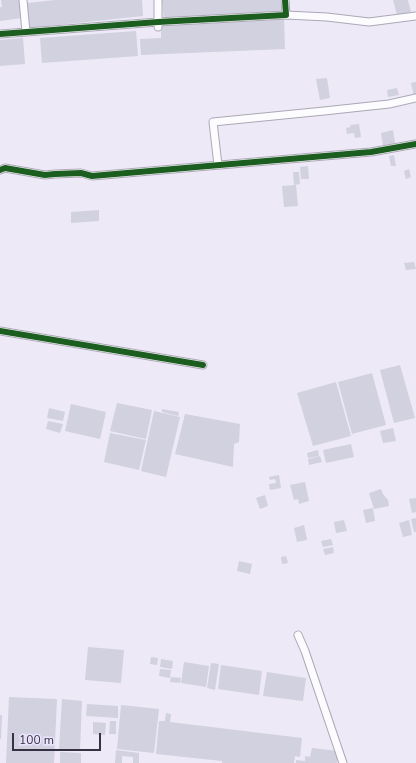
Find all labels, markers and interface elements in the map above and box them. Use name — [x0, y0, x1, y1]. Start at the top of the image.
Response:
scale bar — [14, 725, 103, 751]
text: 100 m — [19, 732, 54, 748]

